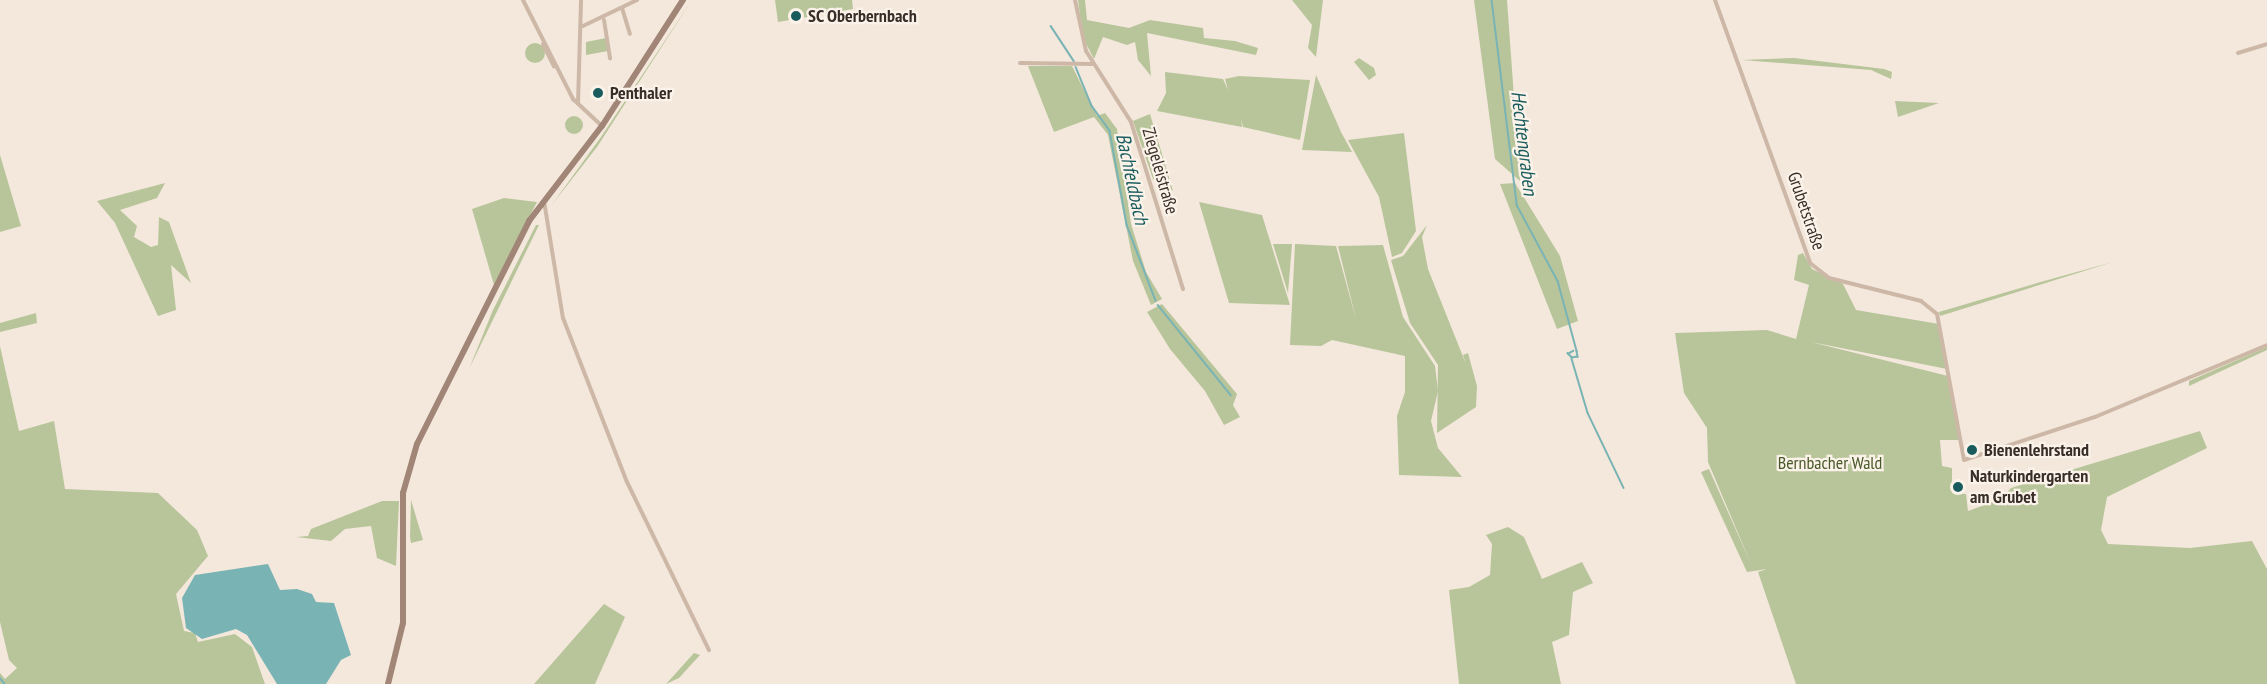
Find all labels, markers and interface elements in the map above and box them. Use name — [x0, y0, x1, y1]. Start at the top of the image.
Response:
place label: SC Oberbernbach — [808, 5, 918, 27]
marker: SC Oberbernbach — [789, 9, 803, 23]
place label: Penthaler — [610, 82, 672, 104]
marker: Penthaler — [591, 86, 605, 100]
water label: Hechtengraben — [1506, 89, 1542, 197]
street label: Ziegeleistraße — [1137, 125, 1183, 217]
water label: Bachfeldbach — [1111, 131, 1153, 227]
street label: Grubetstraße — [1783, 169, 1829, 253]
place label: Bienenlehrstand — [1984, 439, 2089, 461]
marker: Bienenlehrstand — [1965, 443, 1979, 457]
park label: Bernbacher Wald — [1778, 452, 1882, 474]
place label: Naturkindergarten am Grubet — [1970, 466, 2088, 508]
marker: Naturkindergarten am Grubet — [1951, 480, 1965, 494]

